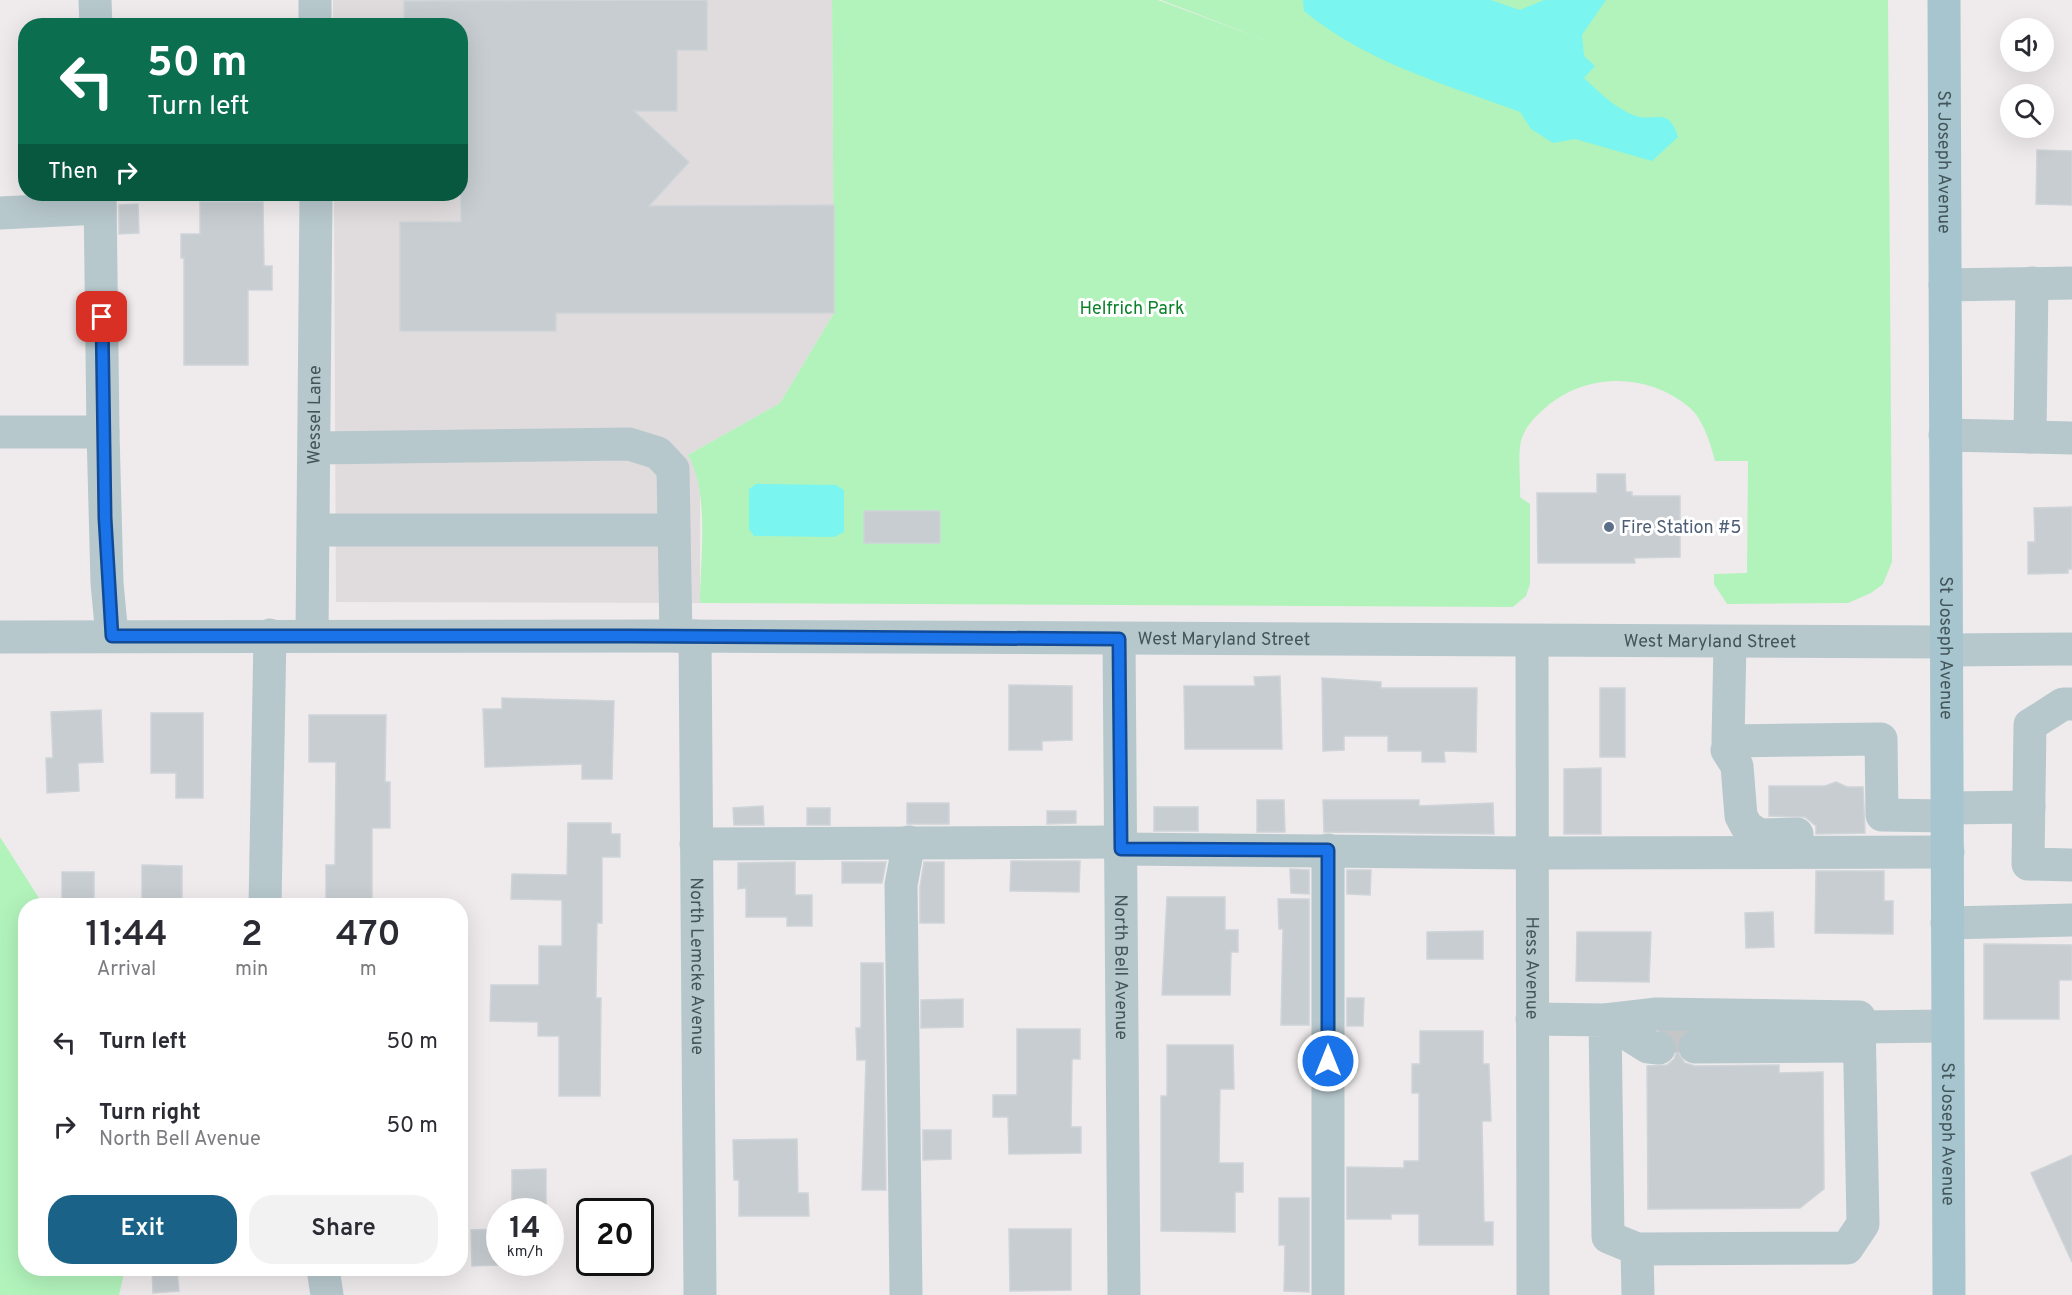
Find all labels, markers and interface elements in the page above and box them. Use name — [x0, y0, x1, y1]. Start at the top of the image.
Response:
map controls — [2000, 18, 2054, 138]
button: sound — [2000, 18, 2054, 72]
text: 50 m — [147, 38, 248, 91]
icon: left — [48, 42, 126, 120]
button: search — [2000, 84, 2054, 138]
text: Turn left — [147, 90, 249, 124]
street label: St Joseph Avenue — [1931, 90, 1955, 234]
icon: right — [110, 156, 143, 189]
text: Then — [48, 159, 98, 186]
pin — [76, 291, 127, 342]
park label: Helfrich Park — [1079, 298, 1185, 321]
icon: arrive — [85, 300, 118, 333]
street label: Wessel Lane — [304, 365, 327, 465]
place label: Fire Station #5 — [1621, 517, 1741, 540]
marker: Fire Station #5 — [1602, 520, 1616, 534]
street label: St Joseph Avenue — [1933, 576, 1957, 720]
street label: West Maryland Street — [1138, 628, 1310, 652]
street label: West Maryland Street — [1624, 630, 1796, 654]
street label: North Lemcke Avenue — [684, 877, 708, 1055]
street label: North Bell Avenue — [1108, 894, 1132, 1040]
text: 11:44 — [85, 913, 168, 959]
text: 2 — [241, 913, 263, 959]
text: 470 — [336, 913, 401, 959]
street label: Hess Avenue — [1519, 917, 1543, 1019]
text: Arrival — [97, 957, 156, 983]
text: min — [235, 957, 268, 983]
text: m — [360, 957, 377, 983]
icon: left — [48, 1026, 81, 1059]
text: Turn left — [99, 1029, 187, 1056]
text: 50 m — [386, 1029, 438, 1056]
position arrow — [1296, 1029, 1360, 1093]
street label: St Joseph Avenue — [1935, 1062, 1959, 1206]
text: Turn right — [99, 1100, 201, 1127]
icon: right — [48, 1110, 81, 1143]
text: 50 m — [386, 1113, 438, 1140]
text: North Bell Avenue — [99, 1127, 261, 1153]
button: Exit — [48, 1195, 237, 1264]
button: Share — [249, 1195, 438, 1264]
speed limit sign: 20 — [576, 1198, 654, 1276]
text: 14 — [509, 1211, 541, 1248]
text: km/h — [507, 1243, 543, 1262]

